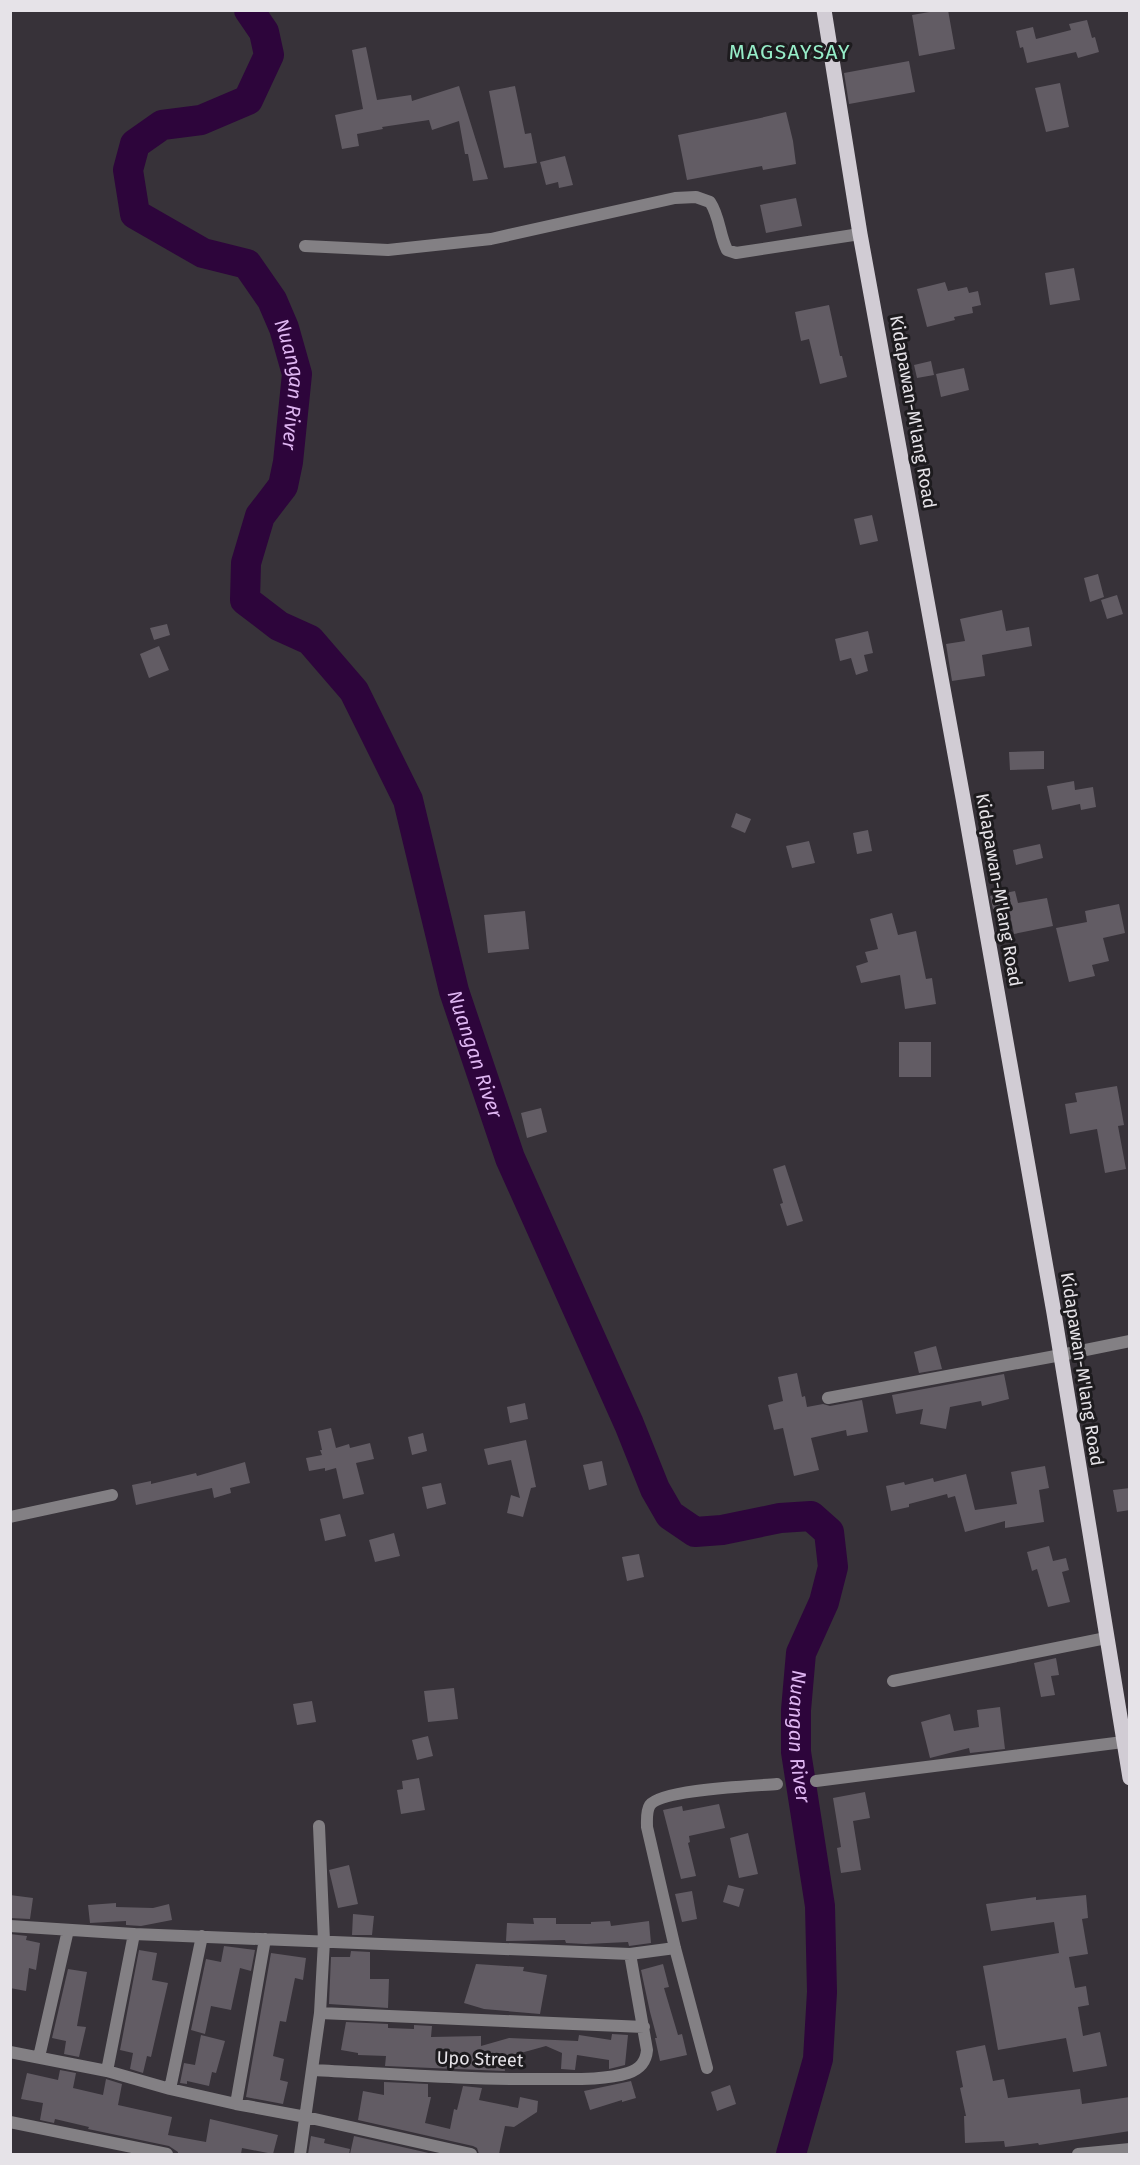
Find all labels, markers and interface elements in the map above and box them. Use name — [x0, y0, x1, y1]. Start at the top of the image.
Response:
district label: MAGSAYSAY — [729, 39, 851, 65]
street label: Kidapawan-M'lang Road — [885, 314, 941, 510]
water label: Nuangan River — [269, 315, 309, 452]
street label: Kidapawan-M'lang Road — [971, 792, 1027, 988]
water label: Nuangan River — [443, 987, 508, 1122]
street label: Kidapawan-M'lang Road — [1056, 1271, 1108, 1467]
water label: Nuangan River — [784, 1669, 816, 1806]
street label: Upo Street — [436, 2046, 524, 2072]

